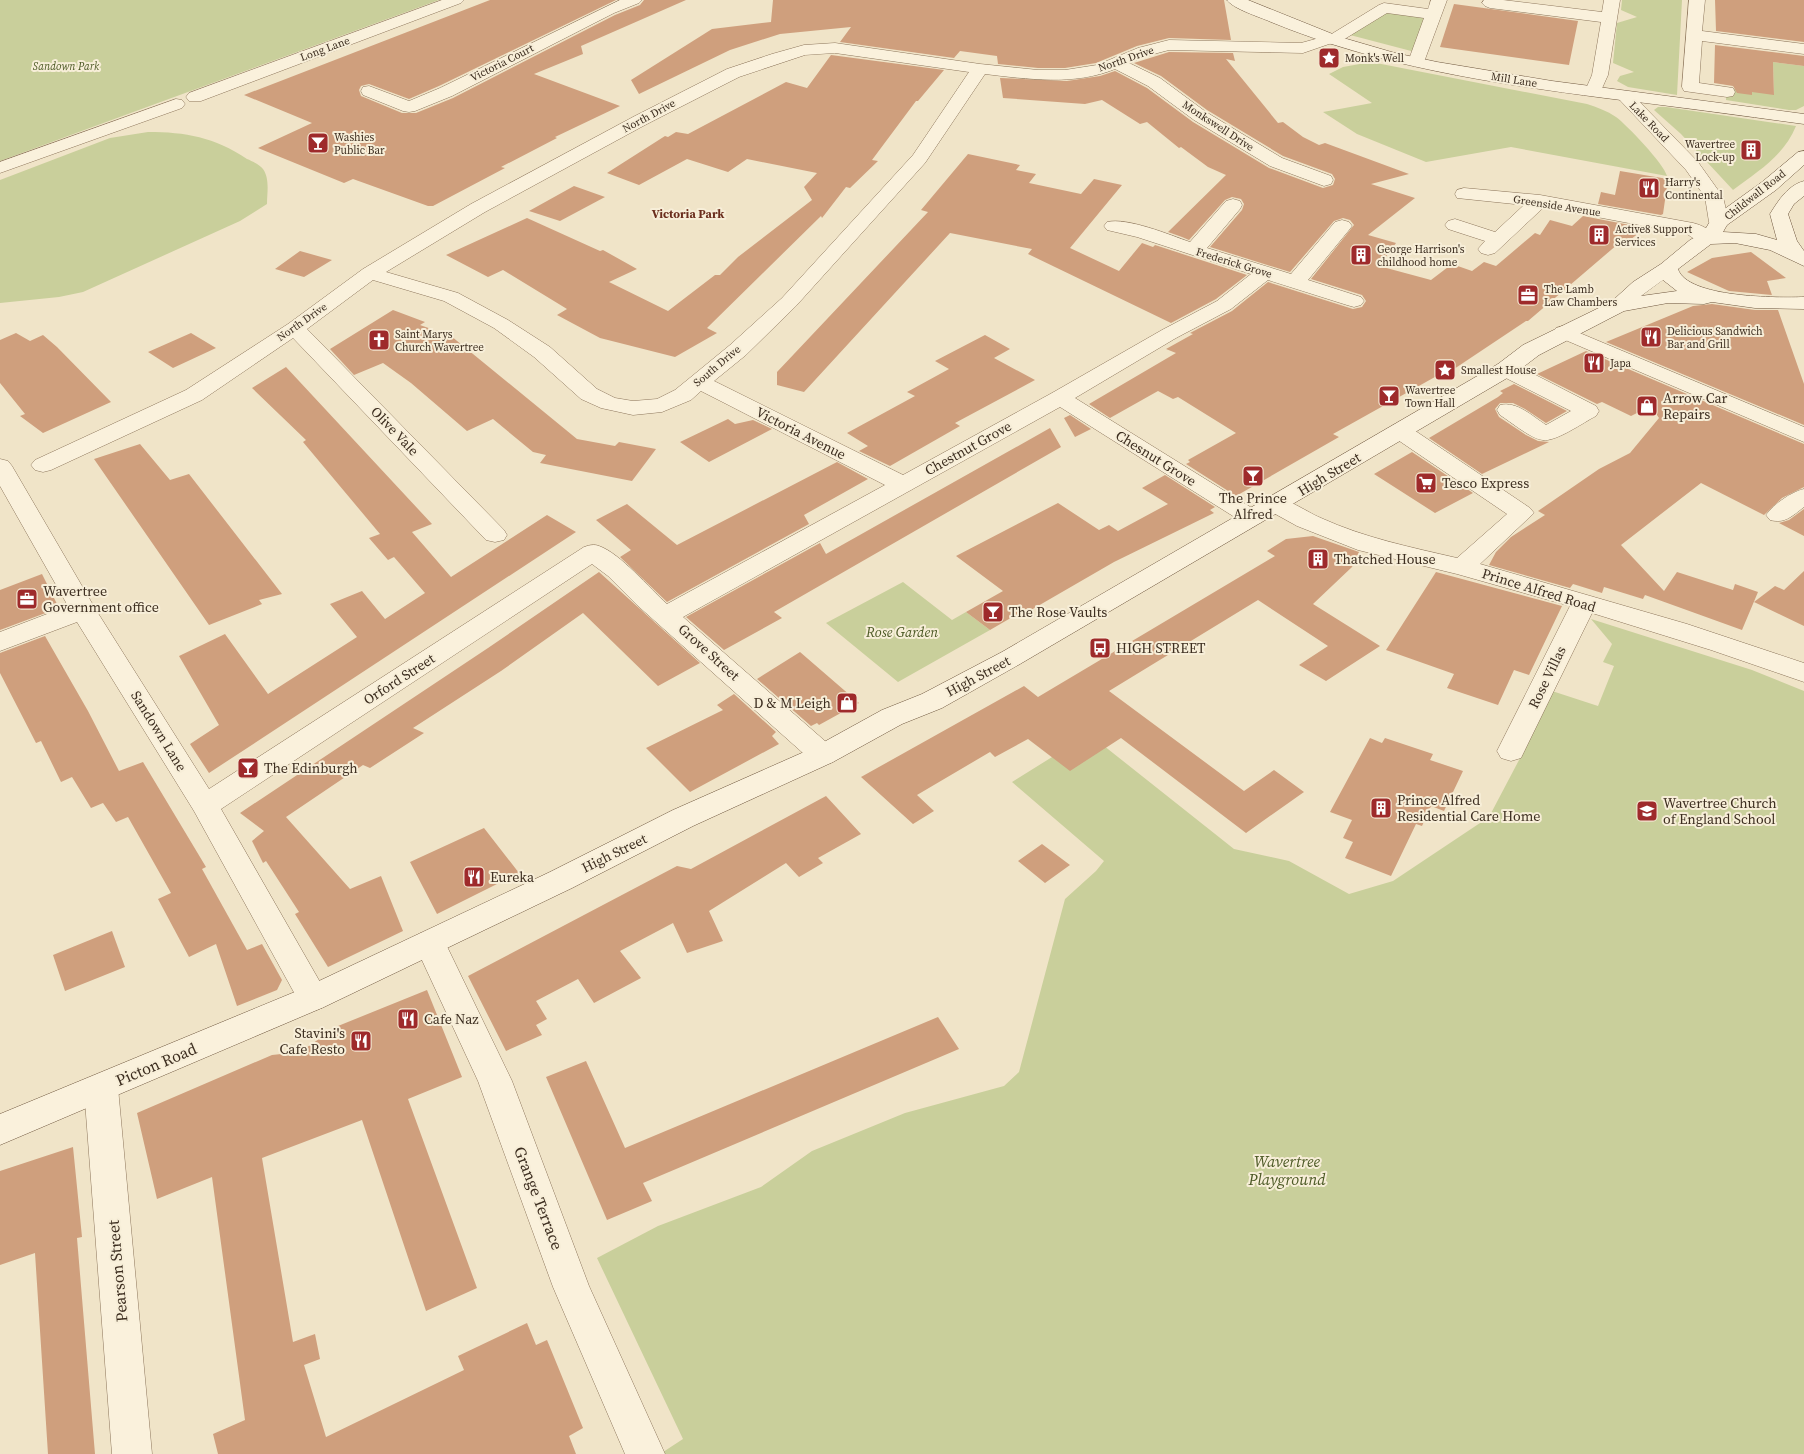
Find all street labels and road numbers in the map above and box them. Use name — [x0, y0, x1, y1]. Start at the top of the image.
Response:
street label: Long Lane — [298, 33, 352, 65]
street label: Victoria Court — [468, 40, 537, 85]
street label: North Drive — [1096, 42, 1156, 76]
street label: Mill Lane — [1490, 69, 1539, 91]
street label: North Drive — [620, 96, 679, 136]
street label: Monkswell Drive — [1179, 97, 1257, 155]
street label: Lake Road — [1626, 98, 1673, 146]
street label: Childwall Road — [1721, 166, 1789, 224]
street label: Greenside Avenue — [1512, 192, 1602, 220]
street label: Frederick Grove — [1194, 244, 1274, 282]
street label: North Drive — [274, 299, 330, 345]
street label: South Drive — [690, 342, 744, 390]
street label: Olive Vale — [366, 402, 424, 460]
street label: Victoria Avenue — [752, 402, 850, 464]
street label: Chestnut Grove — [921, 416, 1015, 480]
street label: Chesnut Grove — [1112, 425, 1200, 491]
street label: High Street — [1294, 447, 1365, 501]
street label: Prince Alfred Road — [1480, 563, 1598, 617]
street label: Grove Street — [674, 619, 744, 685]
street label: Rose Villas — [1523, 642, 1571, 712]
street label: Orford Street — [359, 648, 439, 710]
street label: High Street — [942, 650, 1014, 701]
street label: Sandown Lane — [126, 687, 192, 775]
street label: High Street — [578, 828, 650, 877]
street label: Picton Road — [112, 1037, 200, 1091]
street label: Grange Terrace — [509, 1143, 569, 1253]
street label: Pearson Street — [102, 1218, 132, 1323]

